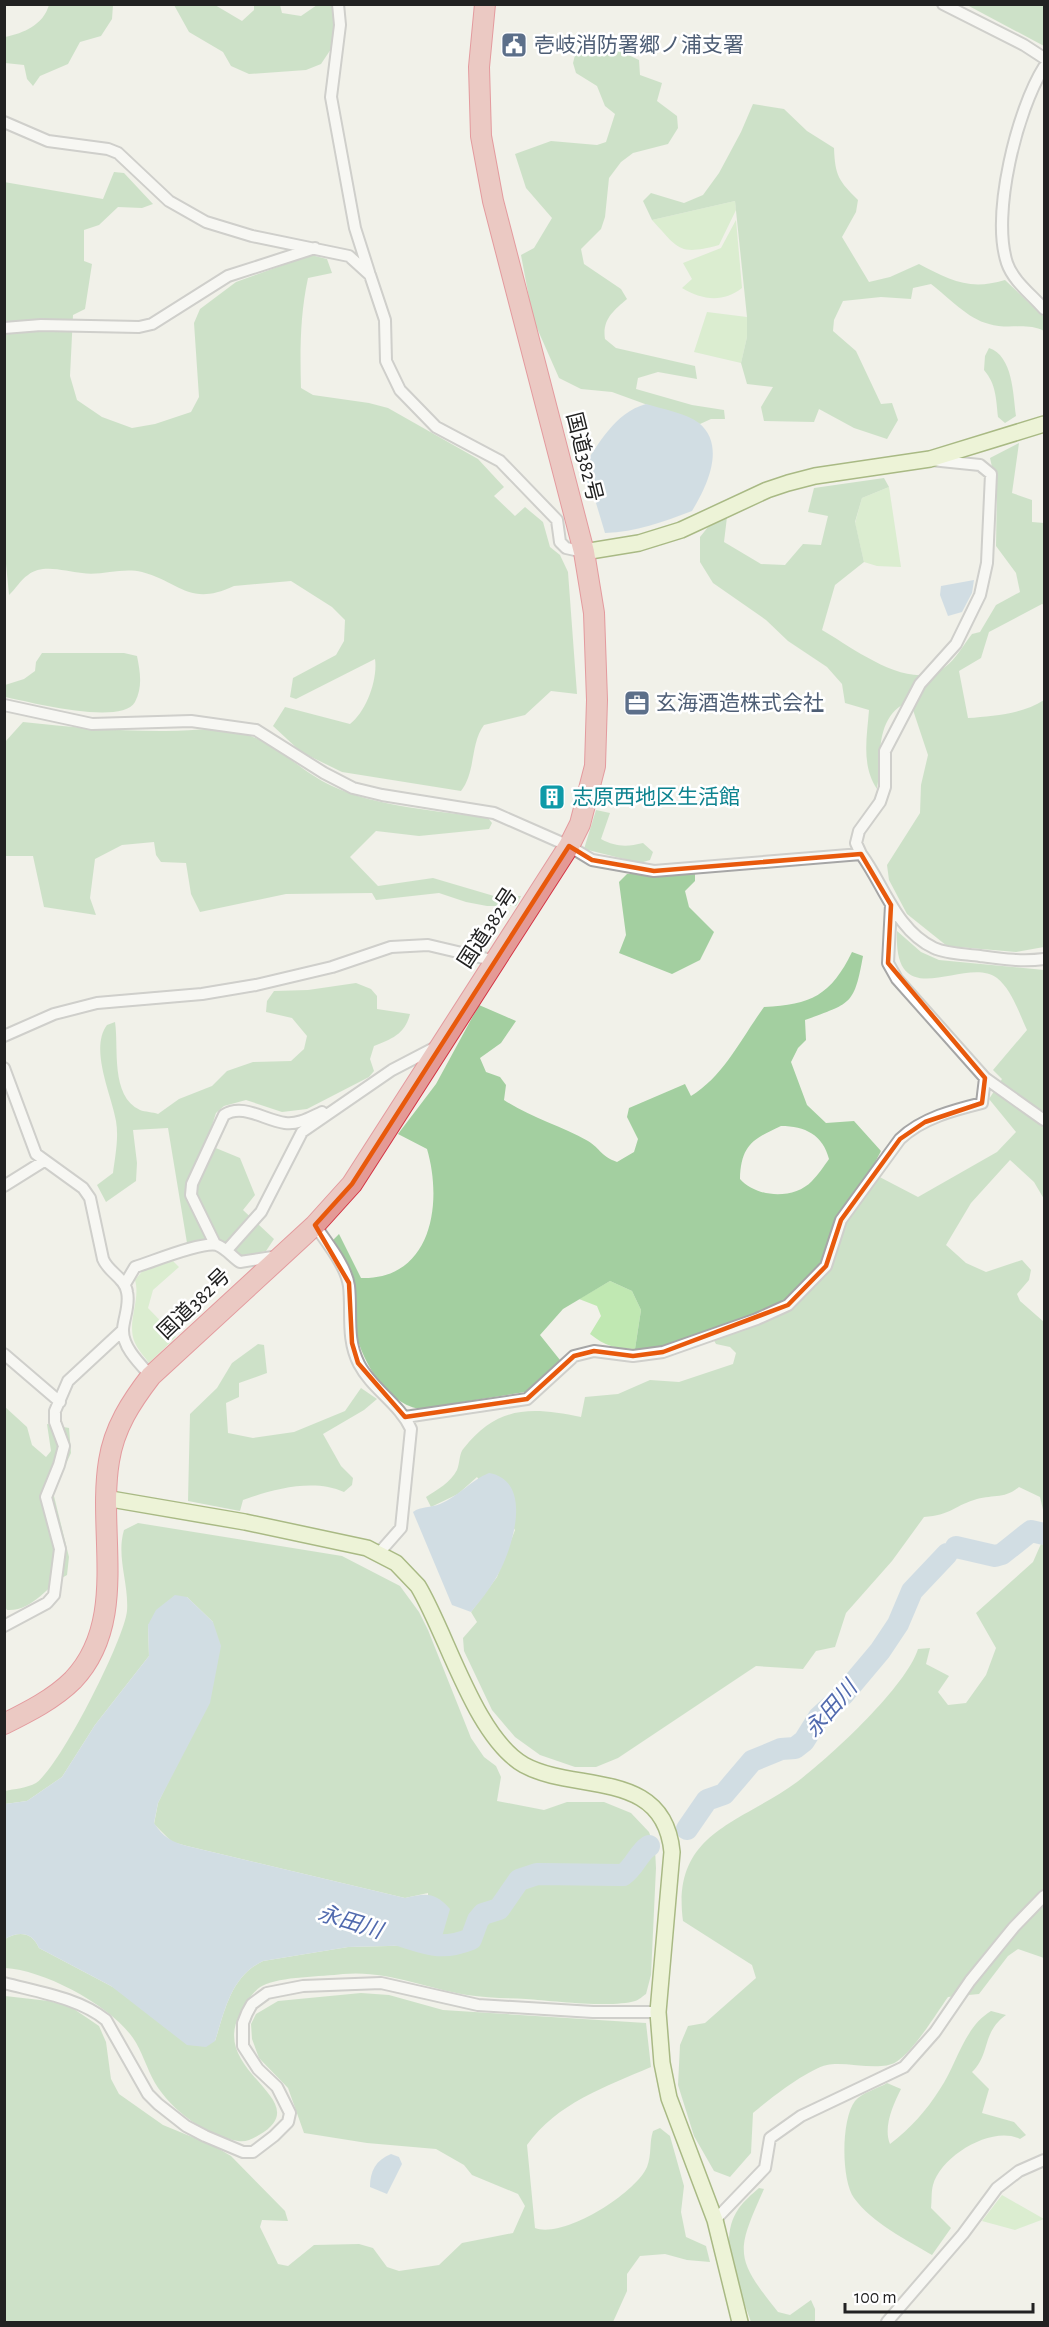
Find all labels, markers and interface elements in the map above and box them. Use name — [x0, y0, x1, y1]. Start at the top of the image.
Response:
public building icon: 壱岐消防署郷ノ浦支署 — [499, 30, 529, 60]
place label: 壱岐消防署郷ノ浦支署 — [534, 34, 744, 56]
street label: 国道382号 — [563, 410, 606, 504]
office icon: 玄海酒造株式会社 — [622, 688, 652, 718]
place label: 玄海酒造株式会社 — [656, 692, 824, 714]
building icon: 志原西地区生活館 — [537, 782, 567, 812]
place label: 志原西地区生活館 — [572, 786, 740, 808]
street label: 国道382号 — [454, 884, 522, 972]
street label: 国道382号 — [153, 1264, 234, 1343]
water label: 永田川 — [800, 1675, 862, 1741]
water label: 永田川 — [315, 1901, 387, 1943]
scale bar — [845, 2276, 1032, 2314]
text: 100 m — [854, 2289, 897, 2307]

